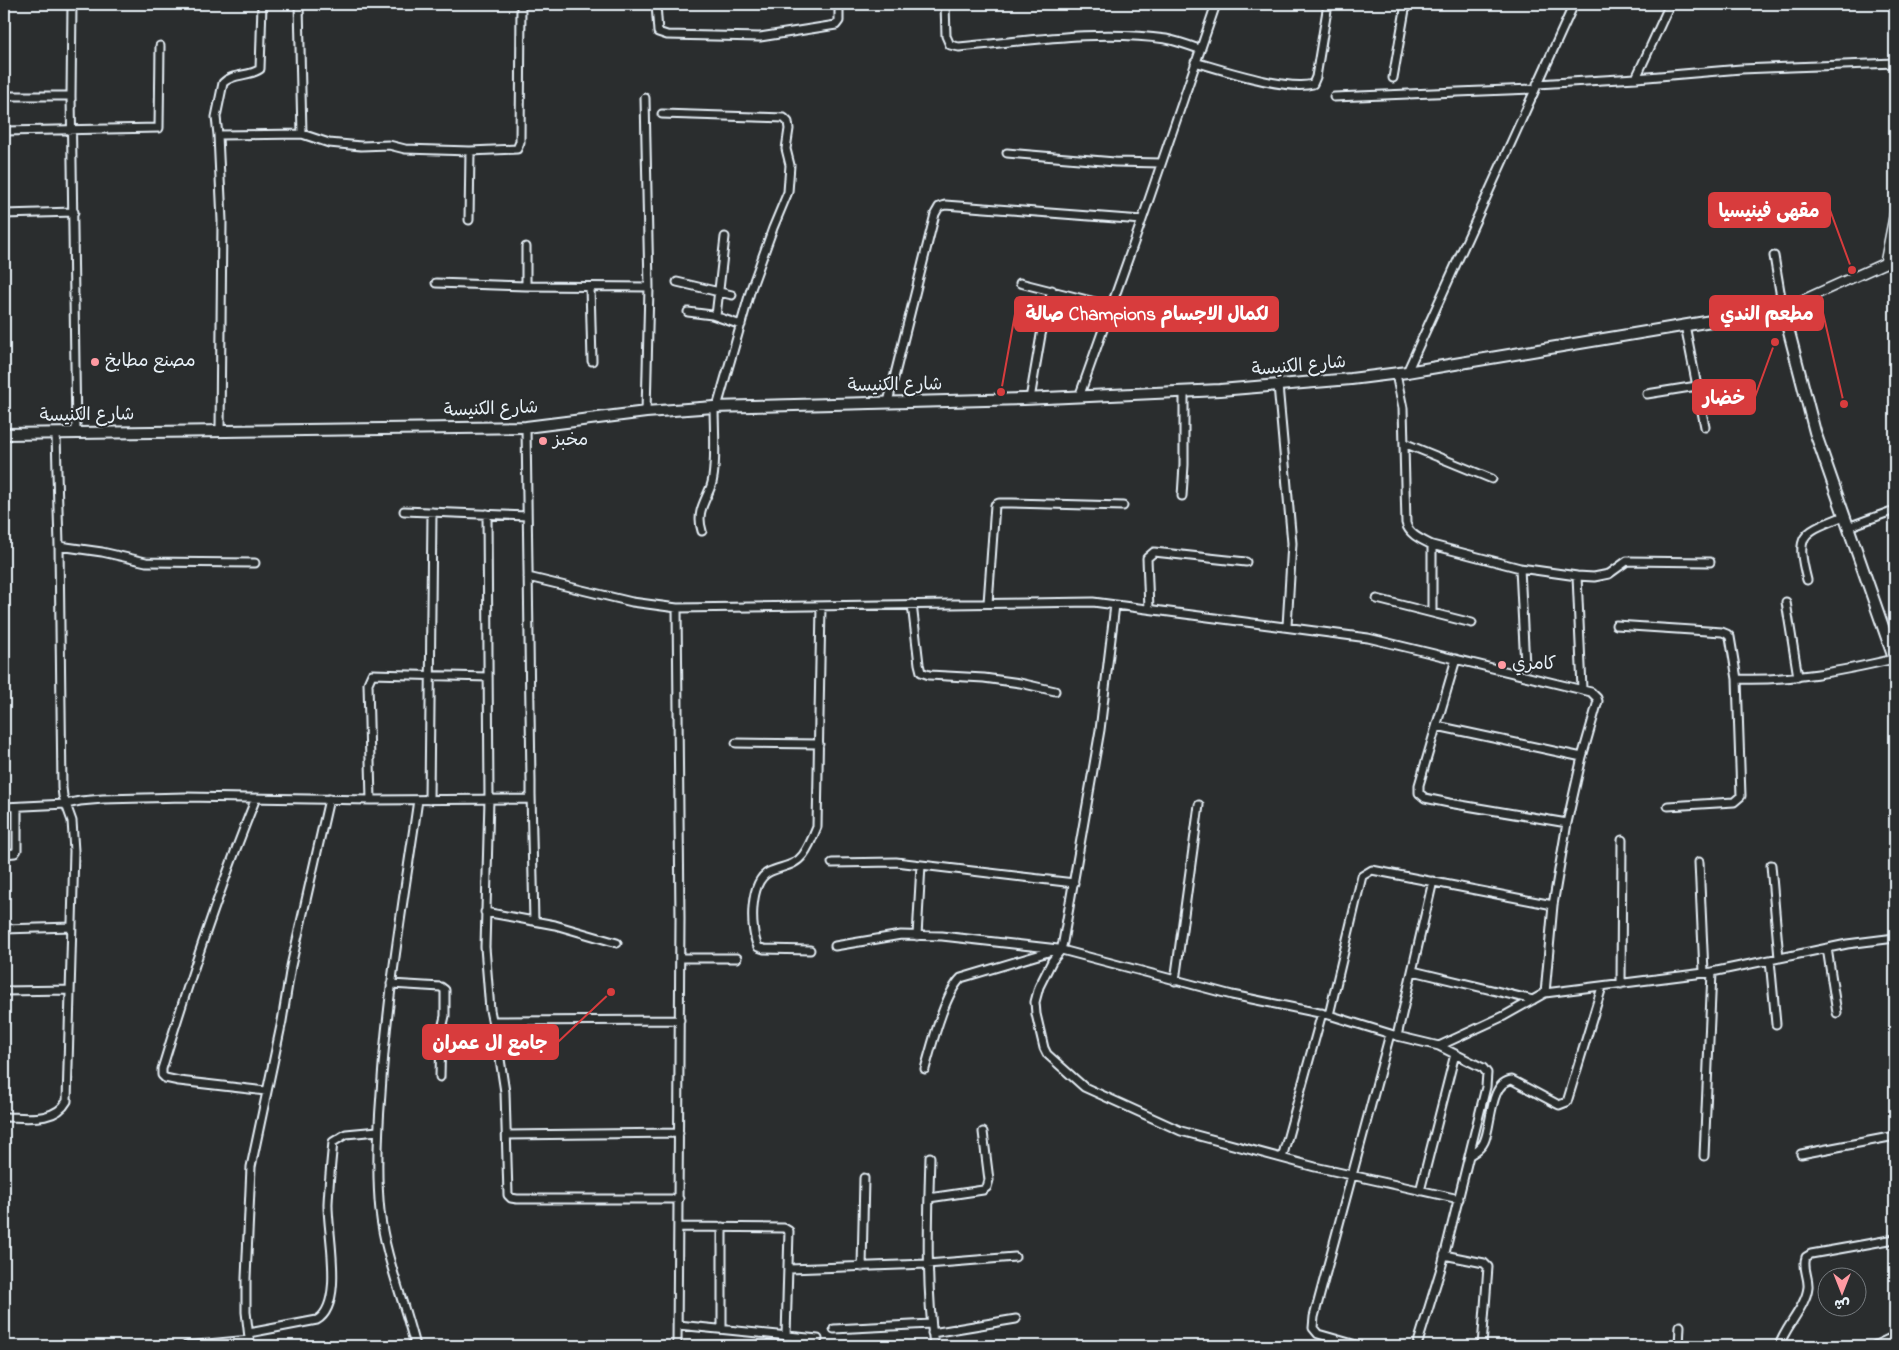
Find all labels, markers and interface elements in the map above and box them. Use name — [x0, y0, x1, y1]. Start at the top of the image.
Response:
callout: مقهى فينيسيا — [1709, 193, 1830, 227]
text: مقهى فينيسيا — [1718, 199, 1820, 226]
callout: مطعم الندي — [1710, 296, 1823, 330]
callout: صالة Champions لكمال الاجسام — [1015, 297, 1278, 331]
text: صالة Champions لكمال الاجسام — [1025, 302, 1269, 329]
text: مطعم الندي — [1720, 302, 1814, 329]
place label: مصنع مطابخ — [105, 349, 196, 375]
street label: شارع الكنيسة — [1251, 350, 1347, 384]
marker: مصنع مطابخ — [89, 356, 101, 368]
street label: شارع الكنيسة — [847, 372, 943, 400]
callout: خضار — [1693, 380, 1755, 414]
text: خضار — [1701, 386, 1745, 413]
street label: شارع الكنيسة — [443, 395, 539, 425]
street label: شارع الكنيسة — [39, 402, 135, 430]
place label: مخبز — [551, 428, 588, 454]
marker: مخبز — [537, 435, 549, 447]
place label: كامري — [1512, 652, 1556, 678]
marker: كامري — [1496, 659, 1508, 671]
callout: جامع ال عمران — [423, 1025, 558, 1059]
text: جامع ال عمران — [432, 1031, 548, 1058]
north arrow — [1816, 1268, 1866, 1318]
text: ش — [1834, 1293, 1850, 1314]

